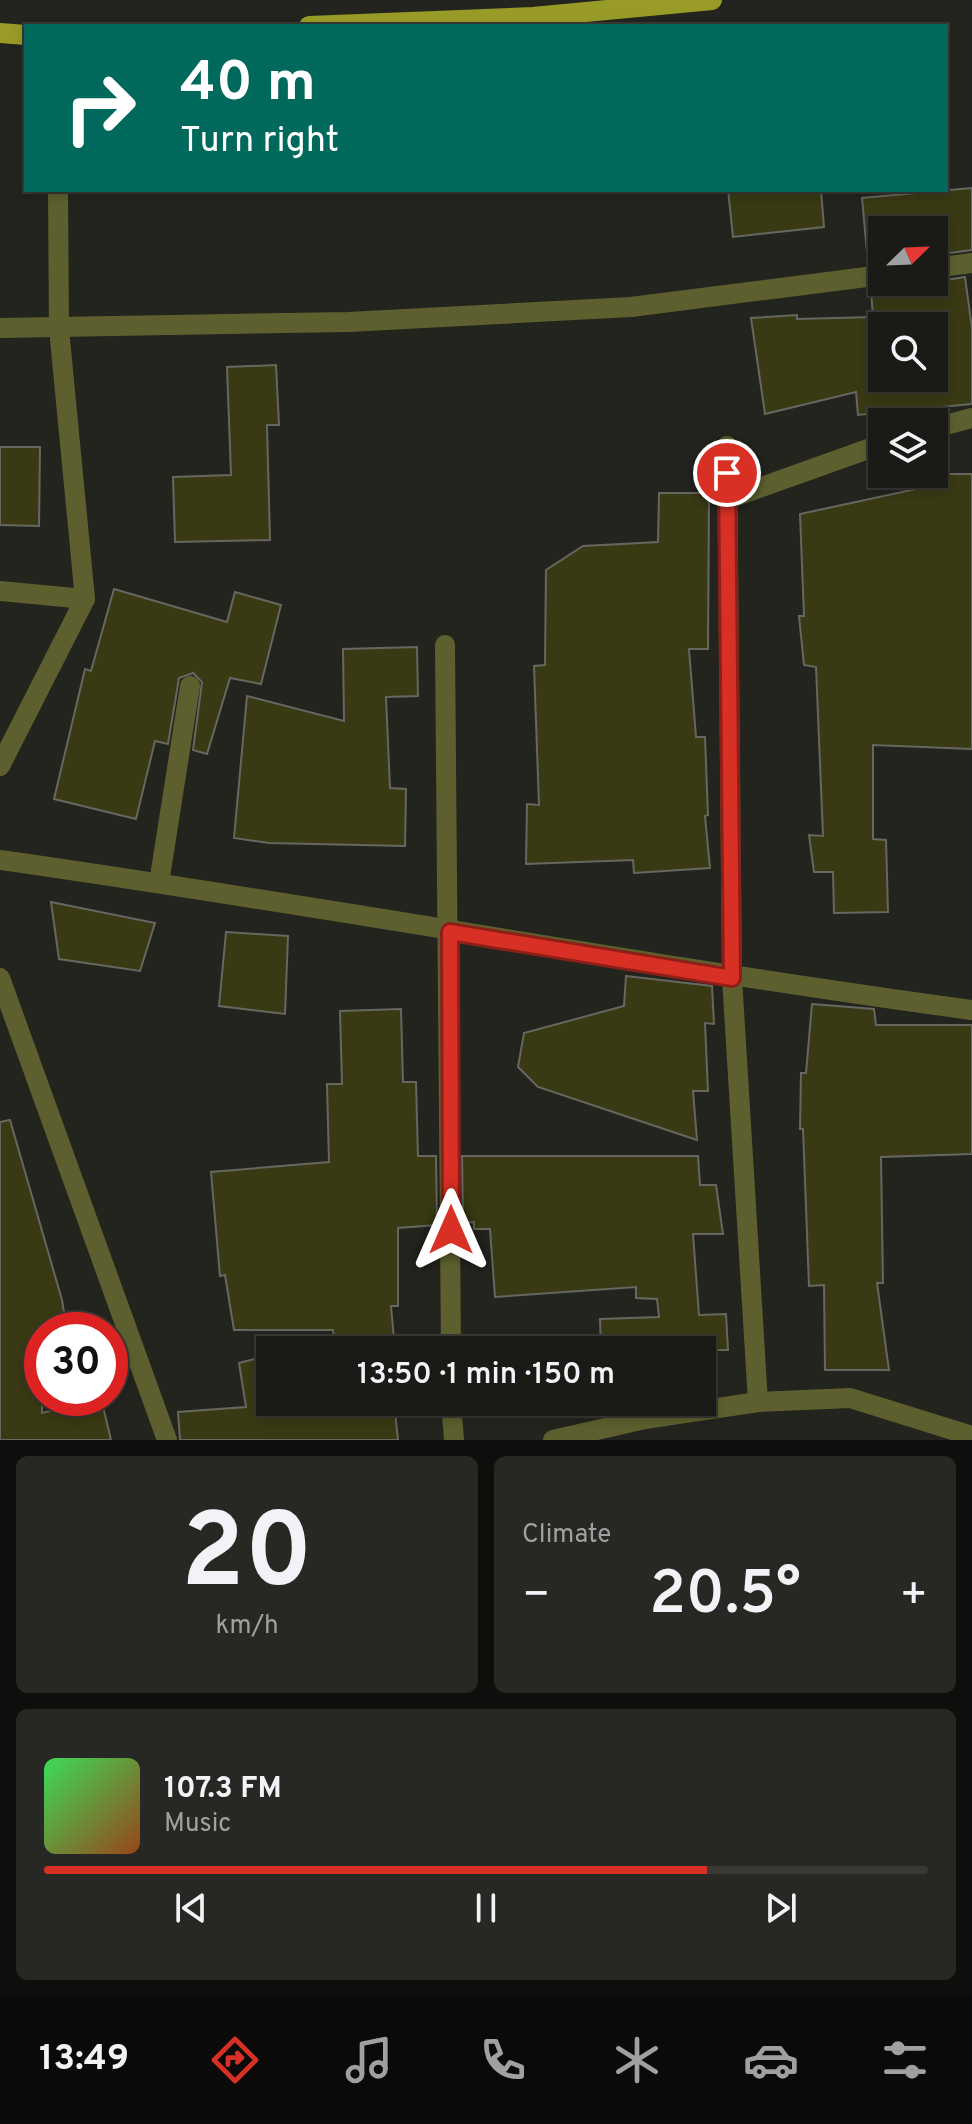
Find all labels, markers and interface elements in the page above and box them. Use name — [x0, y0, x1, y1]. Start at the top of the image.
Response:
text: 40 m — [180, 50, 316, 120]
icon: right — [48, 56, 152, 160]
text: Turn right — [180, 119, 339, 165]
north arrow — [868, 216, 948, 296]
map controls — [868, 216, 948, 488]
button: search — [868, 312, 948, 392]
button: layers — [868, 408, 948, 488]
pin — [693, 439, 761, 507]
icon: arrive — [705, 451, 749, 495]
position arrow — [409, 1188, 493, 1272]
speed limit sign: 30 — [24, 1312, 128, 1416]
text: 13:50 · 1 min · 150 m — [357, 1357, 615, 1394]
text: 20 — [181, 1492, 313, 1624]
text: Climate — [522, 1519, 611, 1552]
text: 20.5° — [649, 1559, 801, 1635]
text: − — [522, 1569, 550, 1625]
text: + — [900, 1569, 928, 1625]
text: km/h — [215, 1610, 279, 1643]
text: 107.3 FM — [164, 1771, 282, 1808]
text: Music — [164, 1808, 231, 1841]
icon: previous — [169, 1886, 213, 1930]
icon: pause — [464, 1886, 508, 1930]
icon: next — [759, 1886, 803, 1930]
icon: directions — [207, 2032, 263, 2088]
icon: music — [341, 2032, 397, 2088]
icon: phone — [475, 2032, 531, 2088]
icon: climate — [609, 2032, 665, 2088]
icon: car — [743, 2032, 799, 2088]
icon: filters — [877, 2032, 933, 2088]
text: 13:49 — [39, 2037, 129, 2083]

